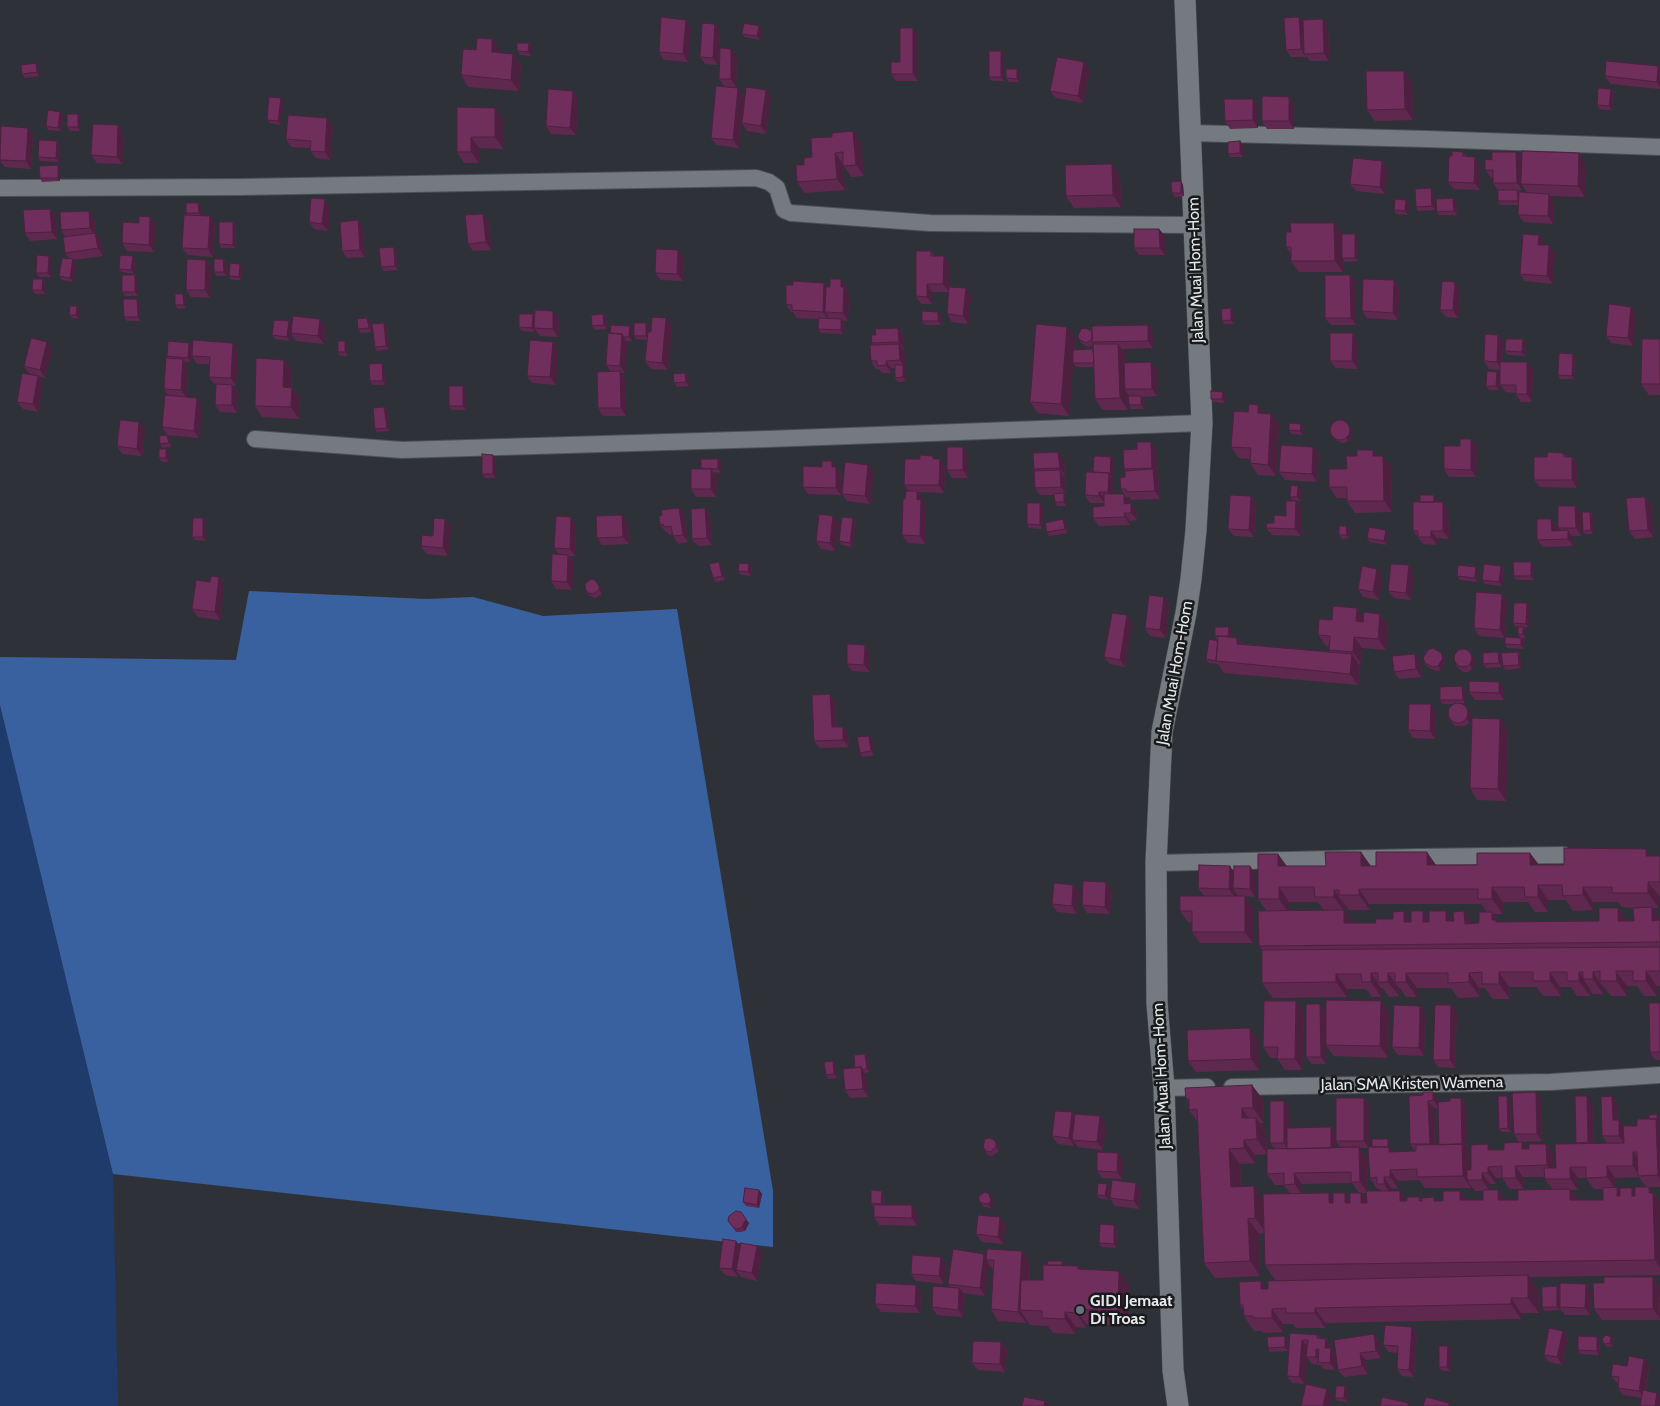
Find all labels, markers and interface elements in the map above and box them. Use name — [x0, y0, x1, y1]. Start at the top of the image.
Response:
street label: Jalan Muai Hom-Hom — [1184, 197, 1208, 343]
street label: Jalan Muai Hom-Hom — [1153, 599, 1197, 747]
street label: Jalan Muai Hom-Hom — [1149, 1003, 1175, 1149]
street label: Jalan SMA Kristen Wamena — [1321, 1073, 1503, 1095]
place label: GIDI Jemaat Di Troas — [1090, 1291, 1173, 1329]
marker: GIDI Jemaat Di Troas — [1074, 1304, 1086, 1316]

